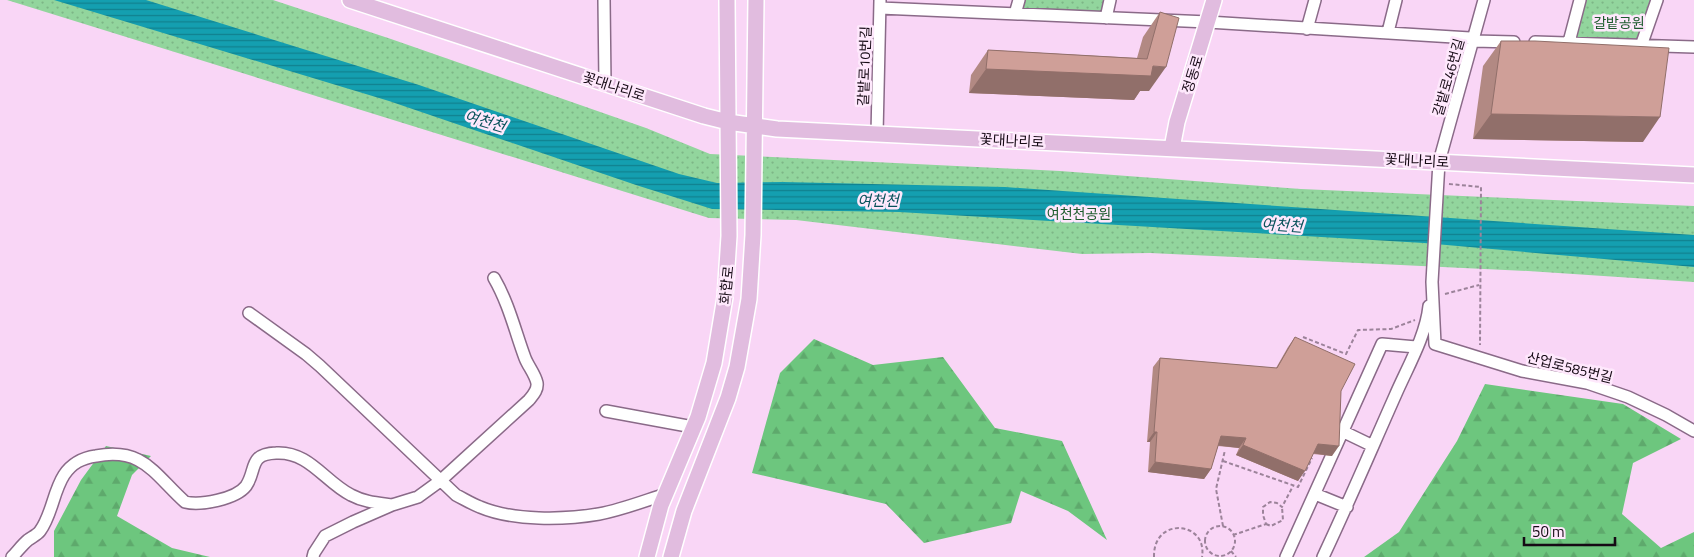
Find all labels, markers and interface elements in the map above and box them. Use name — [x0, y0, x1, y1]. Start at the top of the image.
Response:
park label: 갈밭공원 — [1593, 12, 1645, 33]
street label: 갈밭로10번길 — [852, 26, 876, 106]
street label: 갈밭로46번길 — [1427, 36, 1469, 118]
street label: 정동로 — [1176, 52, 1208, 96]
street label: 꽃대나리로 — [580, 66, 648, 106]
water label: 여천천 — [462, 104, 510, 139]
street label: 꽃대나리로 — [979, 128, 1045, 152]
street label: 꽃대나리로 — [1384, 148, 1450, 172]
water label: 여천천 — [857, 189, 901, 212]
park label: 여천천공원 — [1047, 203, 1111, 224]
water label: 여천천 — [1261, 212, 1306, 238]
street label: 화합로 — [714, 265, 738, 305]
street label: 산업로585번길 — [1525, 346, 1615, 388]
scale bar — [1524, 514, 1615, 546]
text: 50 m — [1532, 520, 1565, 543]

